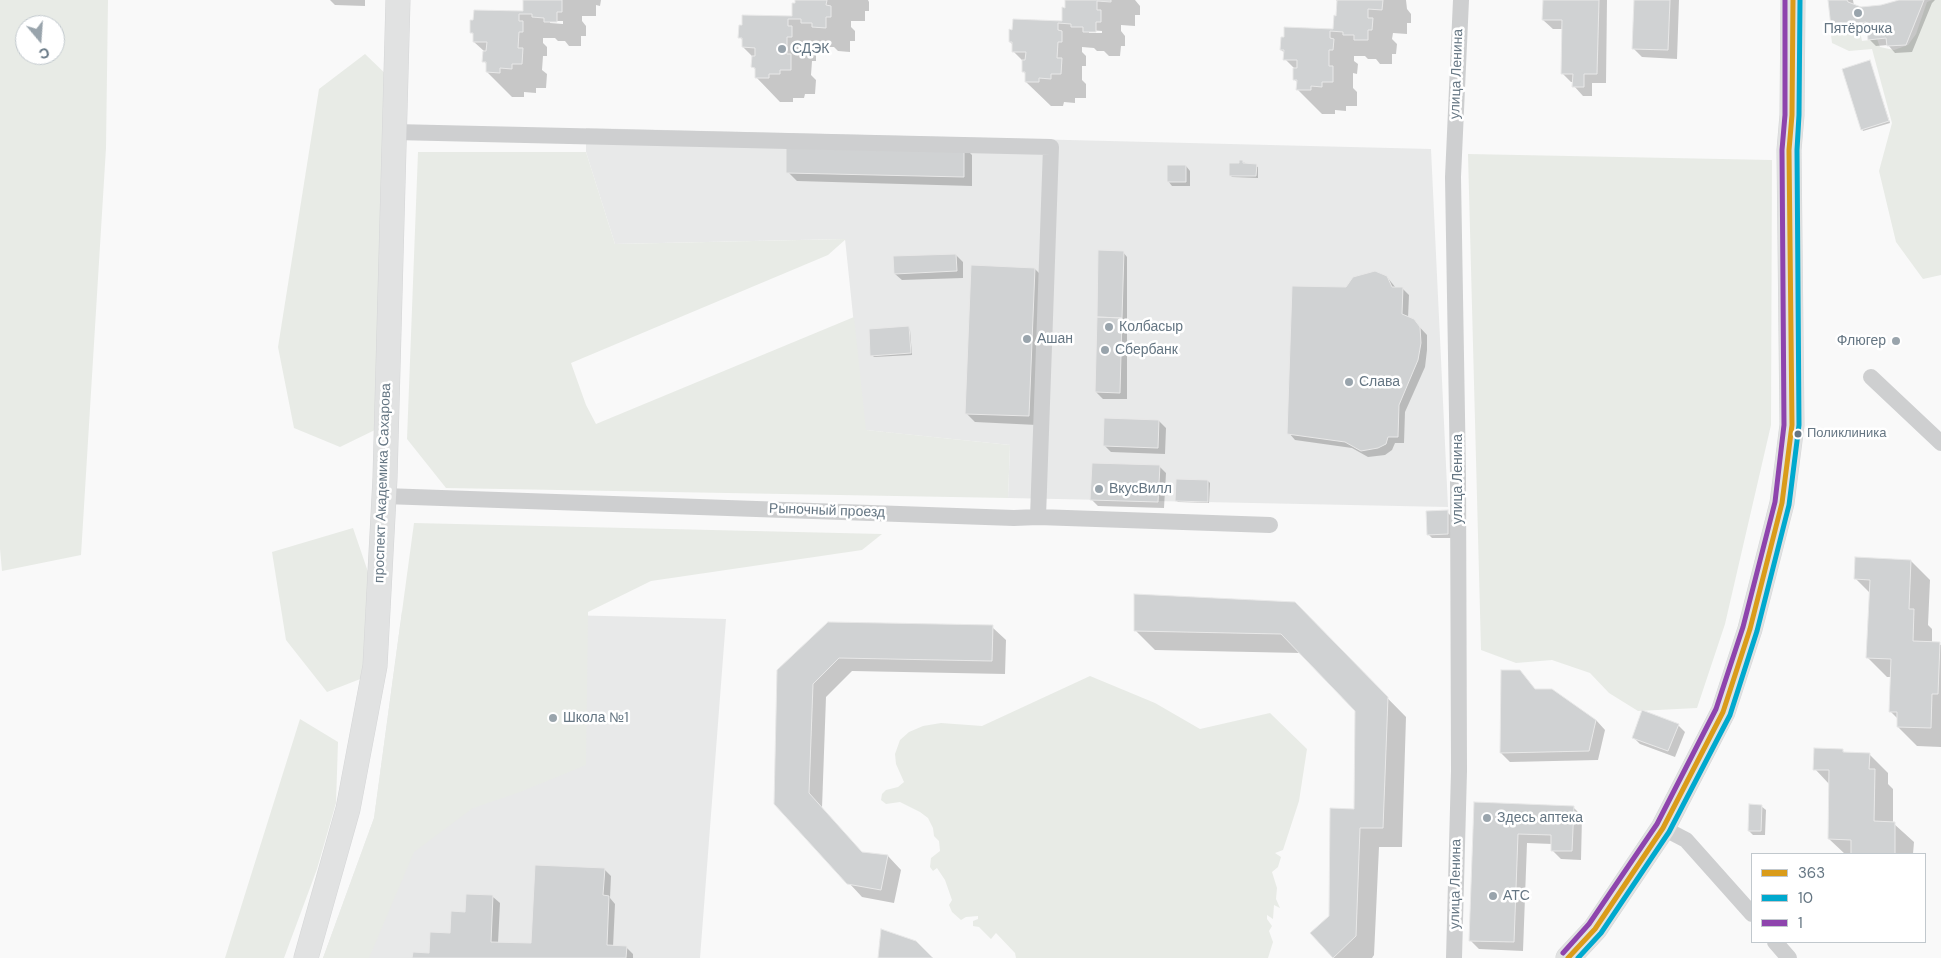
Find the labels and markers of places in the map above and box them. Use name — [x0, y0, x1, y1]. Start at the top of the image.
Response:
marker: Пятёрочка — [1852, 7, 1864, 19]
place label: Пятёрочка — [1824, 21, 1892, 37]
place label: СДЭК — [792, 41, 830, 57]
marker: СДЭК — [776, 43, 788, 55]
place label: Колбасыр — [1119, 319, 1183, 335]
marker: Колбасыр — [1103, 321, 1115, 333]
place label: Ашан — [1037, 331, 1073, 347]
marker: Ашан — [1021, 333, 1033, 345]
place label: Флюгер — [1837, 333, 1886, 349]
marker: Флюгер — [1890, 335, 1902, 347]
place label: Сбербанк — [1115, 342, 1178, 358]
marker: Сбербанк — [1099, 344, 1111, 356]
place label: Слава — [1359, 374, 1400, 390]
marker: Слава — [1343, 376, 1355, 388]
place label: Поликлиника — [1807, 426, 1886, 442]
marker: Поликлиника — [1793, 429, 1803, 439]
place label: ВкусВилл — [1109, 481, 1172, 497]
marker: ВкусВилл — [1093, 483, 1105, 495]
place label: Школа №1 — [563, 710, 629, 726]
marker: Школа №1 — [547, 712, 559, 724]
place label: Здесь аптека — [1497, 810, 1583, 826]
marker: Здесь аптека — [1481, 812, 1493, 824]
place label: АТС — [1503, 888, 1530, 904]
marker: АТС — [1487, 890, 1499, 902]

